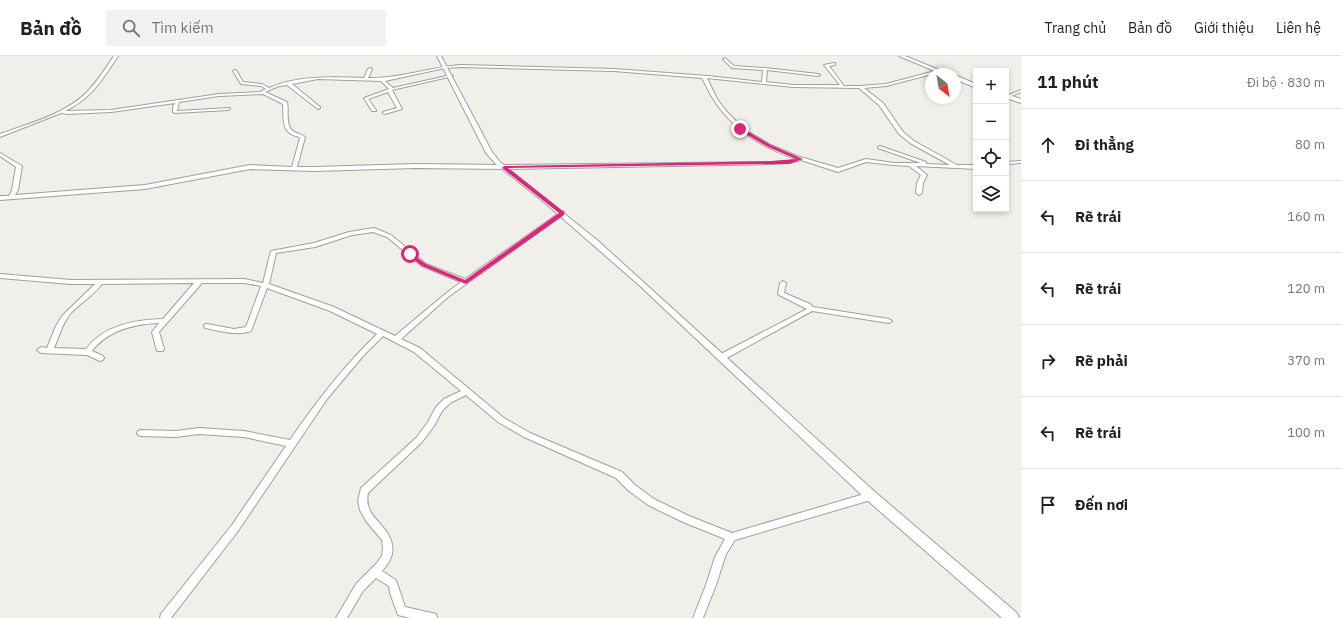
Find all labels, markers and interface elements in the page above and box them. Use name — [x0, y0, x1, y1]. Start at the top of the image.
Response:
search box — [106, 10, 386, 46]
text: Bản đồ — [20, 16, 82, 40]
icon: search — [120, 17, 142, 39]
text: Tìm kiếm — [152, 18, 214, 37]
text: Trang chủ — [1045, 19, 1106, 37]
text: Bản đồ — [1128, 19, 1172, 37]
text: Giới thiệu — [1194, 19, 1254, 37]
text: Liên hệ — [1276, 19, 1321, 37]
north arrow — [925, 68, 961, 104]
map controls — [973, 68, 1009, 212]
button: + — [973, 68, 1009, 104]
text: 11 phút — [1037, 71, 1099, 93]
text: Đi bộ · 830 m — [1247, 74, 1325, 91]
button: − — [973, 104, 1009, 140]
route end — [731, 120, 749, 138]
icon: ahead — [1037, 134, 1059, 156]
text: Đi thẳng — [1075, 135, 1134, 154]
text: 80 m — [1295, 136, 1325, 153]
button: locate — [973, 140, 1009, 176]
button: layers — [973, 176, 1009, 212]
icon: left — [1037, 206, 1059, 228]
text: Rẽ trái — [1075, 207, 1121, 226]
text: 160 m — [1287, 208, 1325, 225]
route start — [401, 245, 419, 263]
icon: left — [1037, 278, 1059, 300]
text: Rẽ trái — [1075, 279, 1121, 298]
text: 120 m — [1287, 280, 1325, 297]
icon: right — [1037, 350, 1059, 372]
text: Rẽ phải — [1075, 351, 1128, 370]
text: 370 m — [1287, 352, 1325, 369]
icon: left — [1037, 422, 1059, 444]
text: Rẽ trái — [1075, 423, 1121, 442]
text: 100 m — [1287, 424, 1325, 441]
icon: arrive — [1037, 494, 1059, 516]
text: Đến nơi — [1075, 495, 1128, 514]

